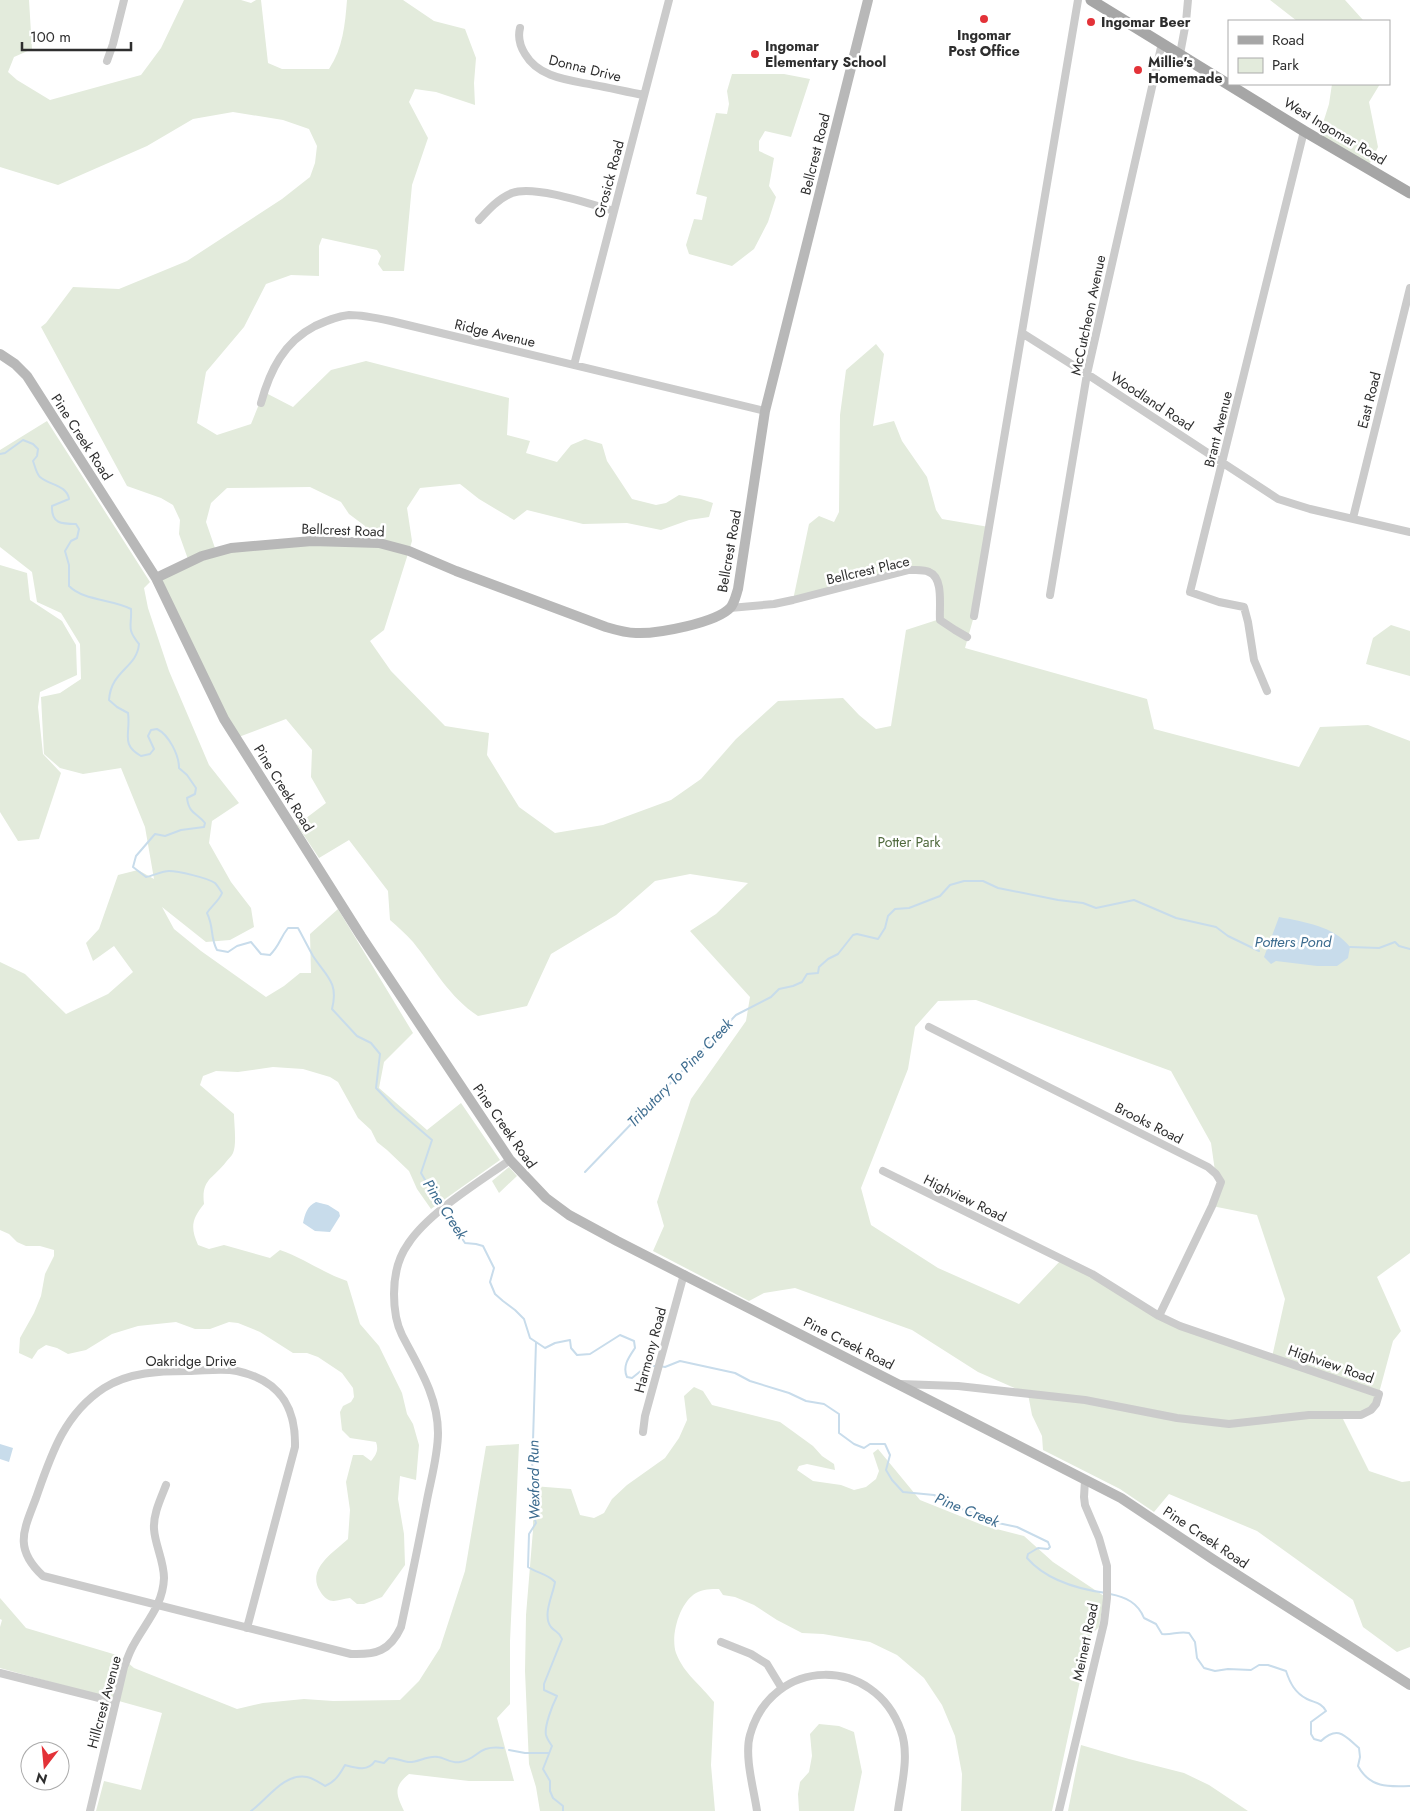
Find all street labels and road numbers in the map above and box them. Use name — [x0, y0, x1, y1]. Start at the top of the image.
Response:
street label: Donna Drive — [547, 49, 623, 87]
street label: West Ingomar Road — [1280, 92, 1390, 170]
street label: Bellcrest Road — [795, 111, 835, 197]
street label: Grosick Road — [589, 138, 629, 220]
street label: McCutcheon Avenue — [1065, 253, 1111, 377]
street label: Ridge Avenue — [453, 314, 537, 352]
street label: Woodland Road — [1106, 367, 1198, 435]
street label: East Road — [1352, 370, 1386, 430]
street label: Brant Avenue — [1199, 389, 1237, 469]
street label: Pine Creek Road — [47, 390, 117, 484]
street label: Bellcrest Road — [712, 508, 746, 594]
street label: Bellcrest Road — [301, 519, 385, 541]
street label: Bellcrest Place — [824, 551, 912, 589]
street label: Pine Creek Road — [249, 741, 319, 835]
street label: Pine Creek Road — [468, 1080, 542, 1172]
street label: Brooks Road — [1112, 1097, 1186, 1149]
street label: Highview Road — [920, 1169, 1010, 1227]
street label: Harmony Road — [629, 1305, 671, 1395]
street label: Pine Creek Road — [800, 1312, 898, 1374]
street label: Highview Road — [1285, 1340, 1377, 1388]
street label: Oakridge Drive — [146, 1351, 236, 1371]
street label: Pine Creek Road — [1159, 1501, 1253, 1573]
street label: Meinert Road — [1067, 1601, 1103, 1683]
street label: Hillcrest Avenue — [82, 1653, 126, 1751]

